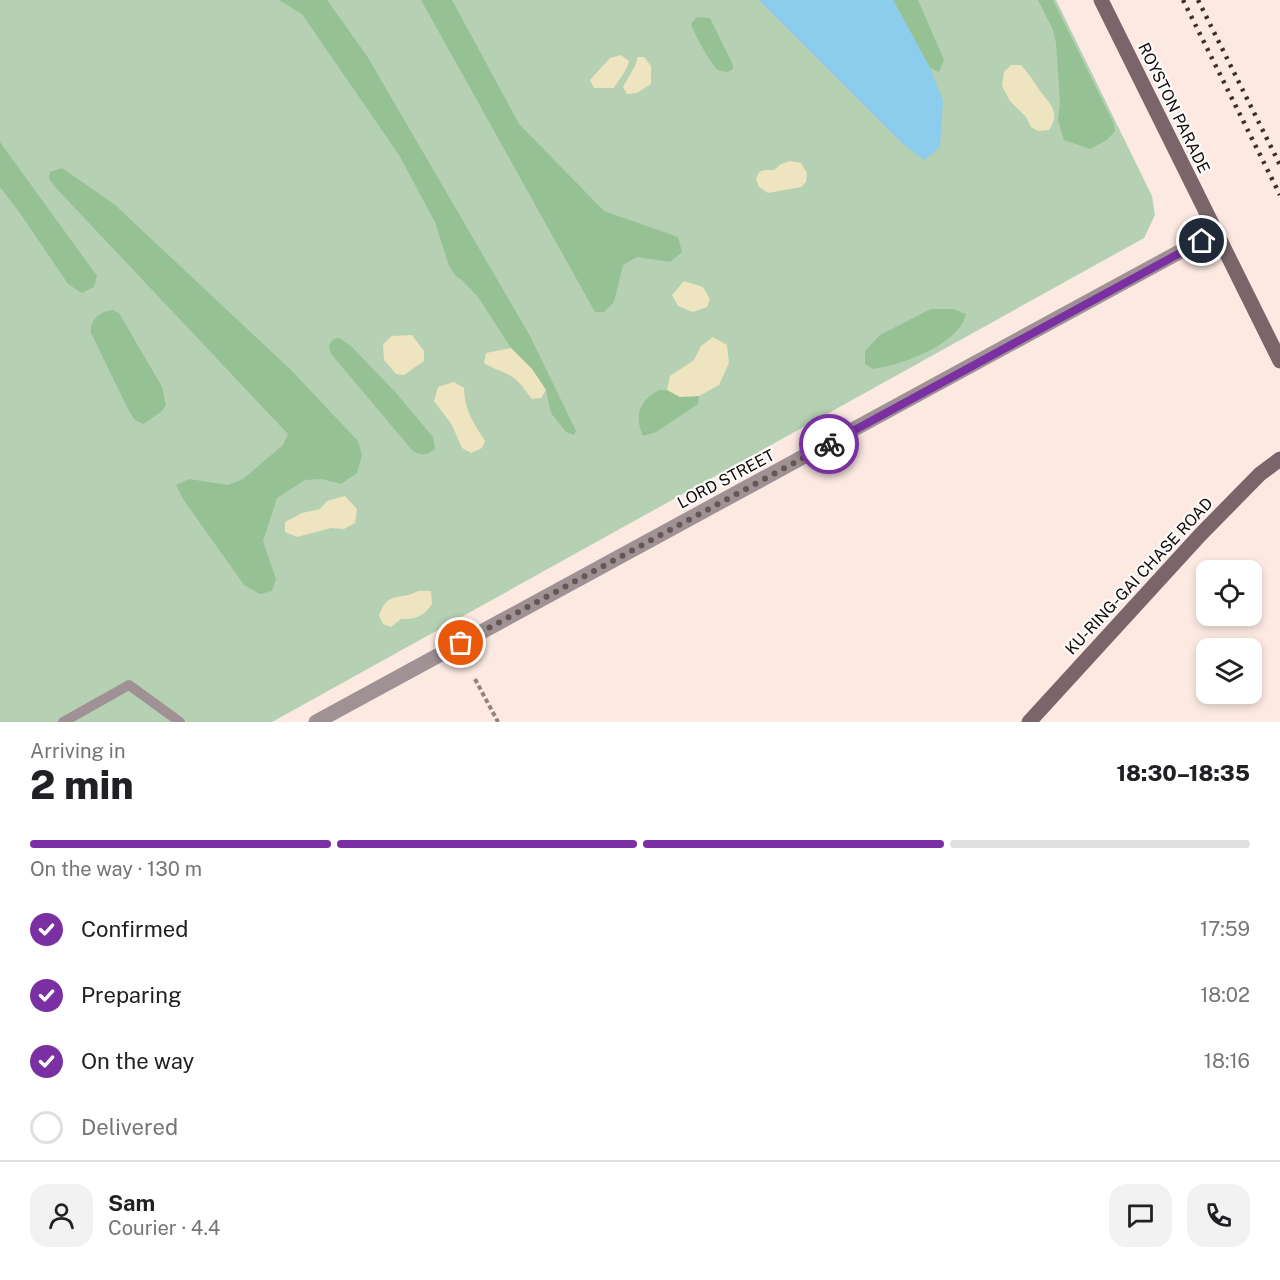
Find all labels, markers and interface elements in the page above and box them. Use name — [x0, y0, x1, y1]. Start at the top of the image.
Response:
street label: ROYSTON PARADE — [1134, 40, 1214, 176]
pin — [1176, 215, 1227, 266]
icon: home — [1185, 224, 1218, 257]
courier — [799, 414, 859, 474]
icon: bike — [813, 428, 846, 461]
street label: LORD STREET — [674, 445, 778, 513]
street label: KU-RING-GAI CHASE ROAD — [1061, 494, 1217, 658]
map controls — [1196, 560, 1262, 704]
button: locate — [1196, 560, 1262, 626]
pin — [435, 617, 486, 668]
icon: bag — [444, 626, 477, 659]
button: layers — [1196, 638, 1262, 704]
text: Arriving in — [30, 739, 125, 763]
text: 18:30–18:35 — [1116, 760, 1250, 786]
text: 2 min — [30, 762, 134, 808]
text: On the way · 130 m — [30, 857, 202, 881]
icon: check — [30, 913, 63, 946]
text: Confirmed — [81, 916, 188, 942]
text: 17:59 — [1200, 917, 1250, 941]
icon: check — [30, 979, 63, 1012]
text: Preparing — [81, 982, 182, 1008]
text: 18:02 — [1200, 983, 1250, 1007]
icon: check — [30, 1045, 63, 1078]
text: On the way — [81, 1048, 194, 1074]
text: 18:16 — [1204, 1049, 1250, 1073]
text: Delivered — [81, 1114, 178, 1140]
button: person — [30, 1184, 93, 1247]
button: chat — [1109, 1184, 1172, 1247]
button: phone — [1187, 1184, 1250, 1247]
text: Sam — [108, 1190, 155, 1216]
text: Courier · 4.4 — [108, 1216, 220, 1240]

